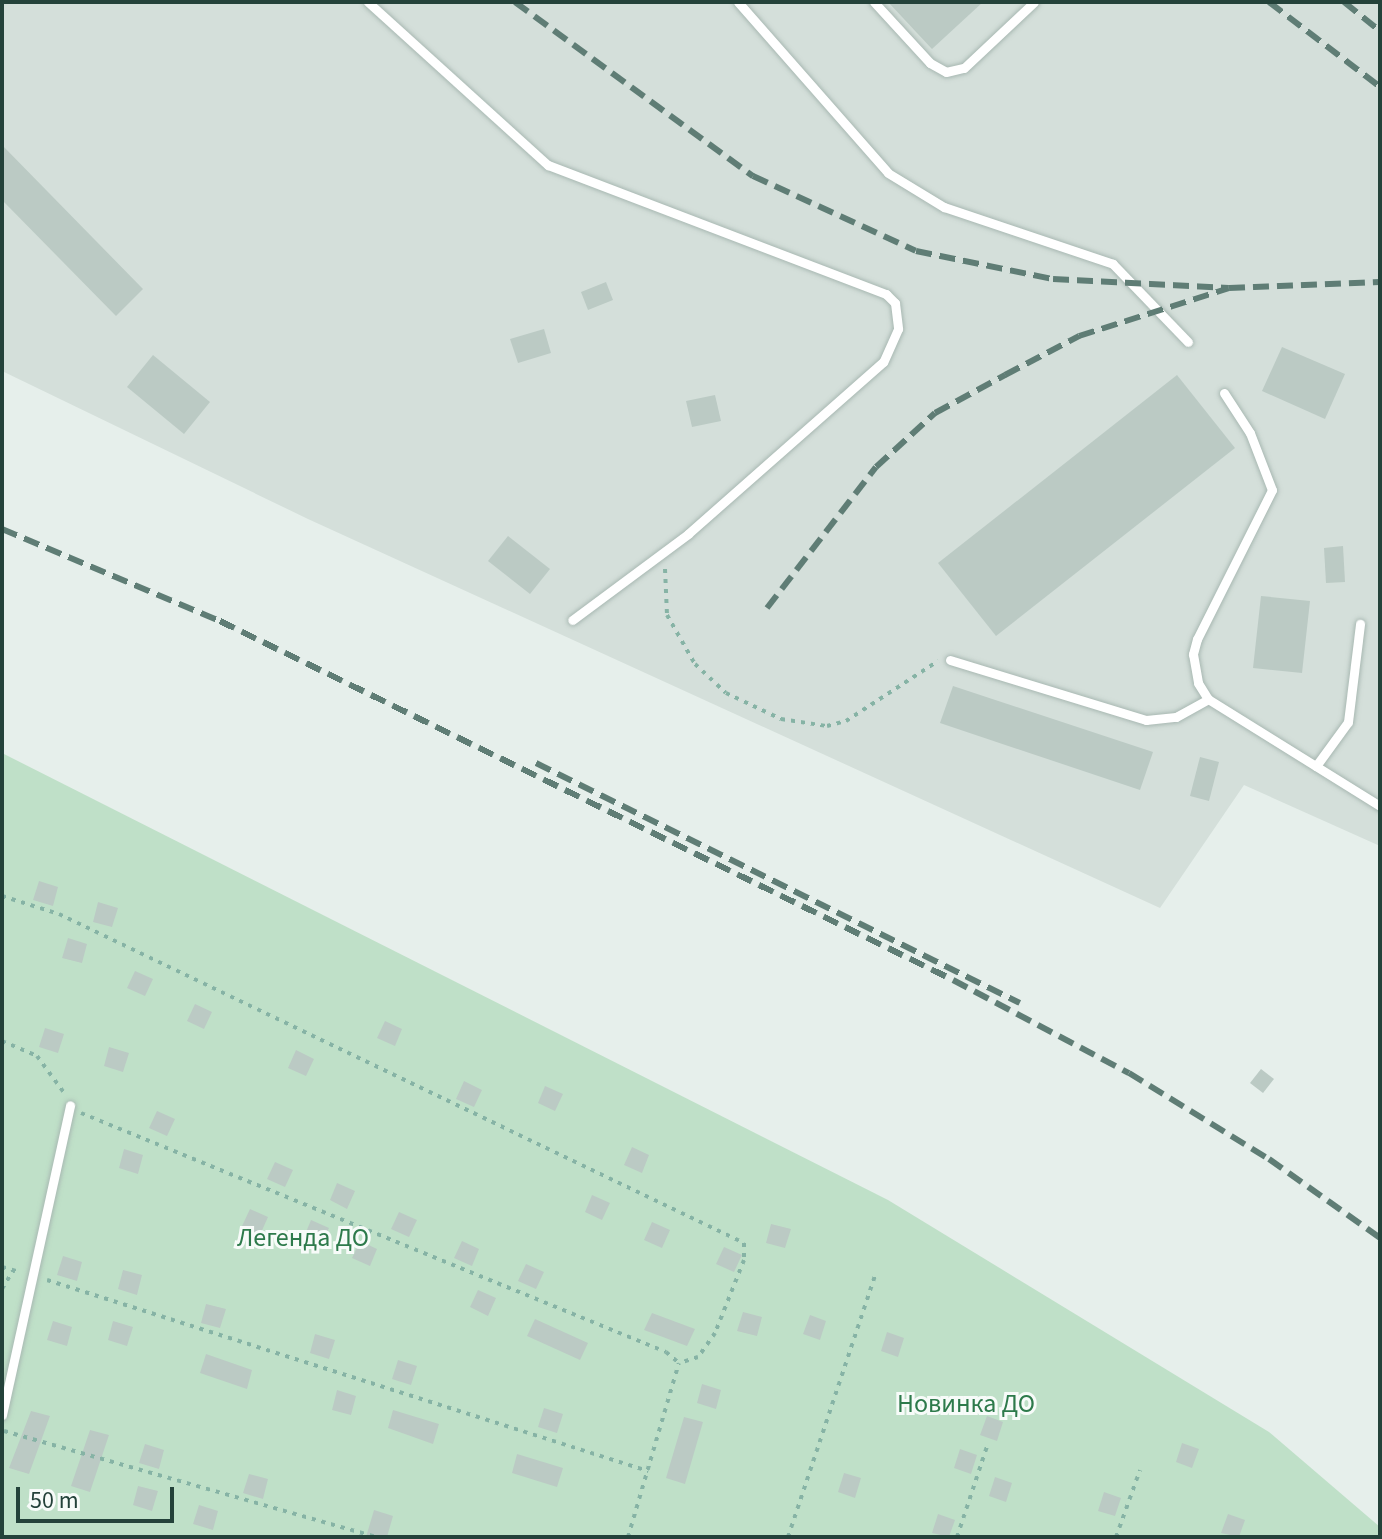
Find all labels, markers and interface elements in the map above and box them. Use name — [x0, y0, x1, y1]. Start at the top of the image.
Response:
park label: Легенда ДО — [237, 1222, 369, 1254]
park label: Новинка ДО — [897, 1388, 1035, 1420]
scale bar — [20, 1471, 178, 1521]
text: 50 m — [30, 1483, 79, 1518]

